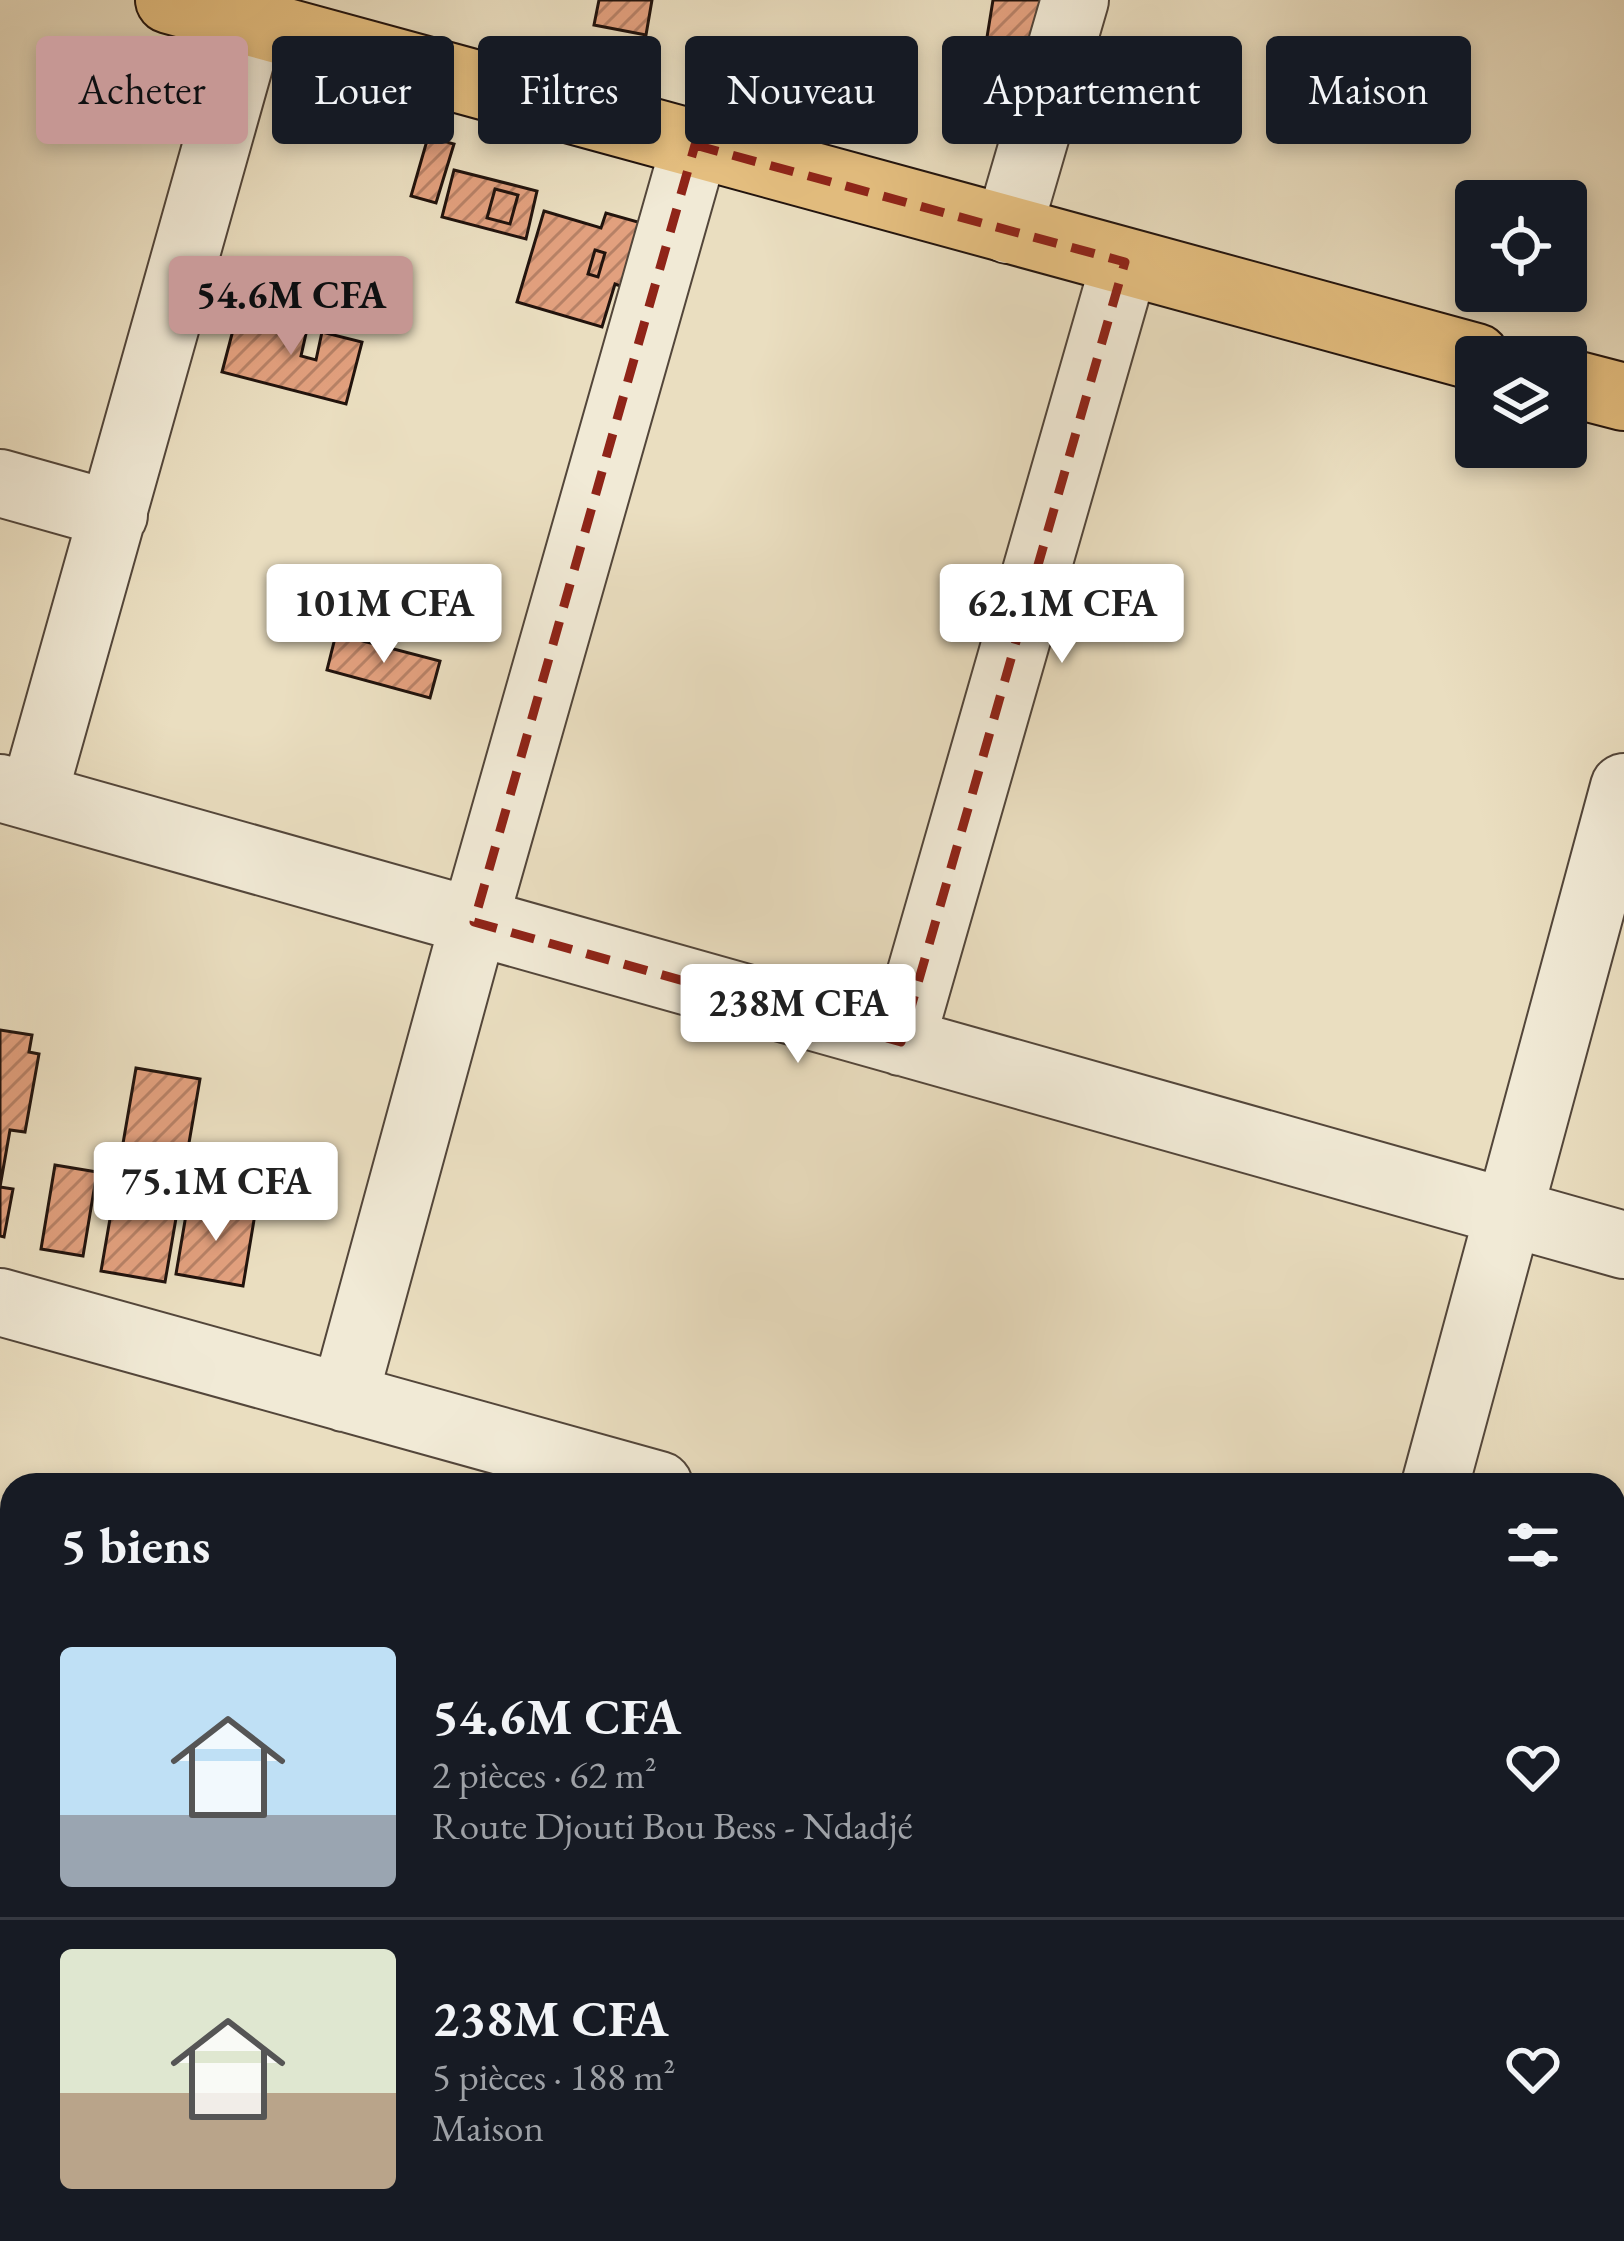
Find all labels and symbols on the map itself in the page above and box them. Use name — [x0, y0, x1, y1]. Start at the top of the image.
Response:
pin: 54.6M CFA — [154, 256, 428, 358]
pin: 101M CFA — [260, 564, 508, 666]
pin: 62.1M CFA — [925, 564, 1199, 666]
pin: 238M CFA — [674, 964, 922, 1066]
pin: 75.1M CFA — [79, 1142, 353, 1244]

